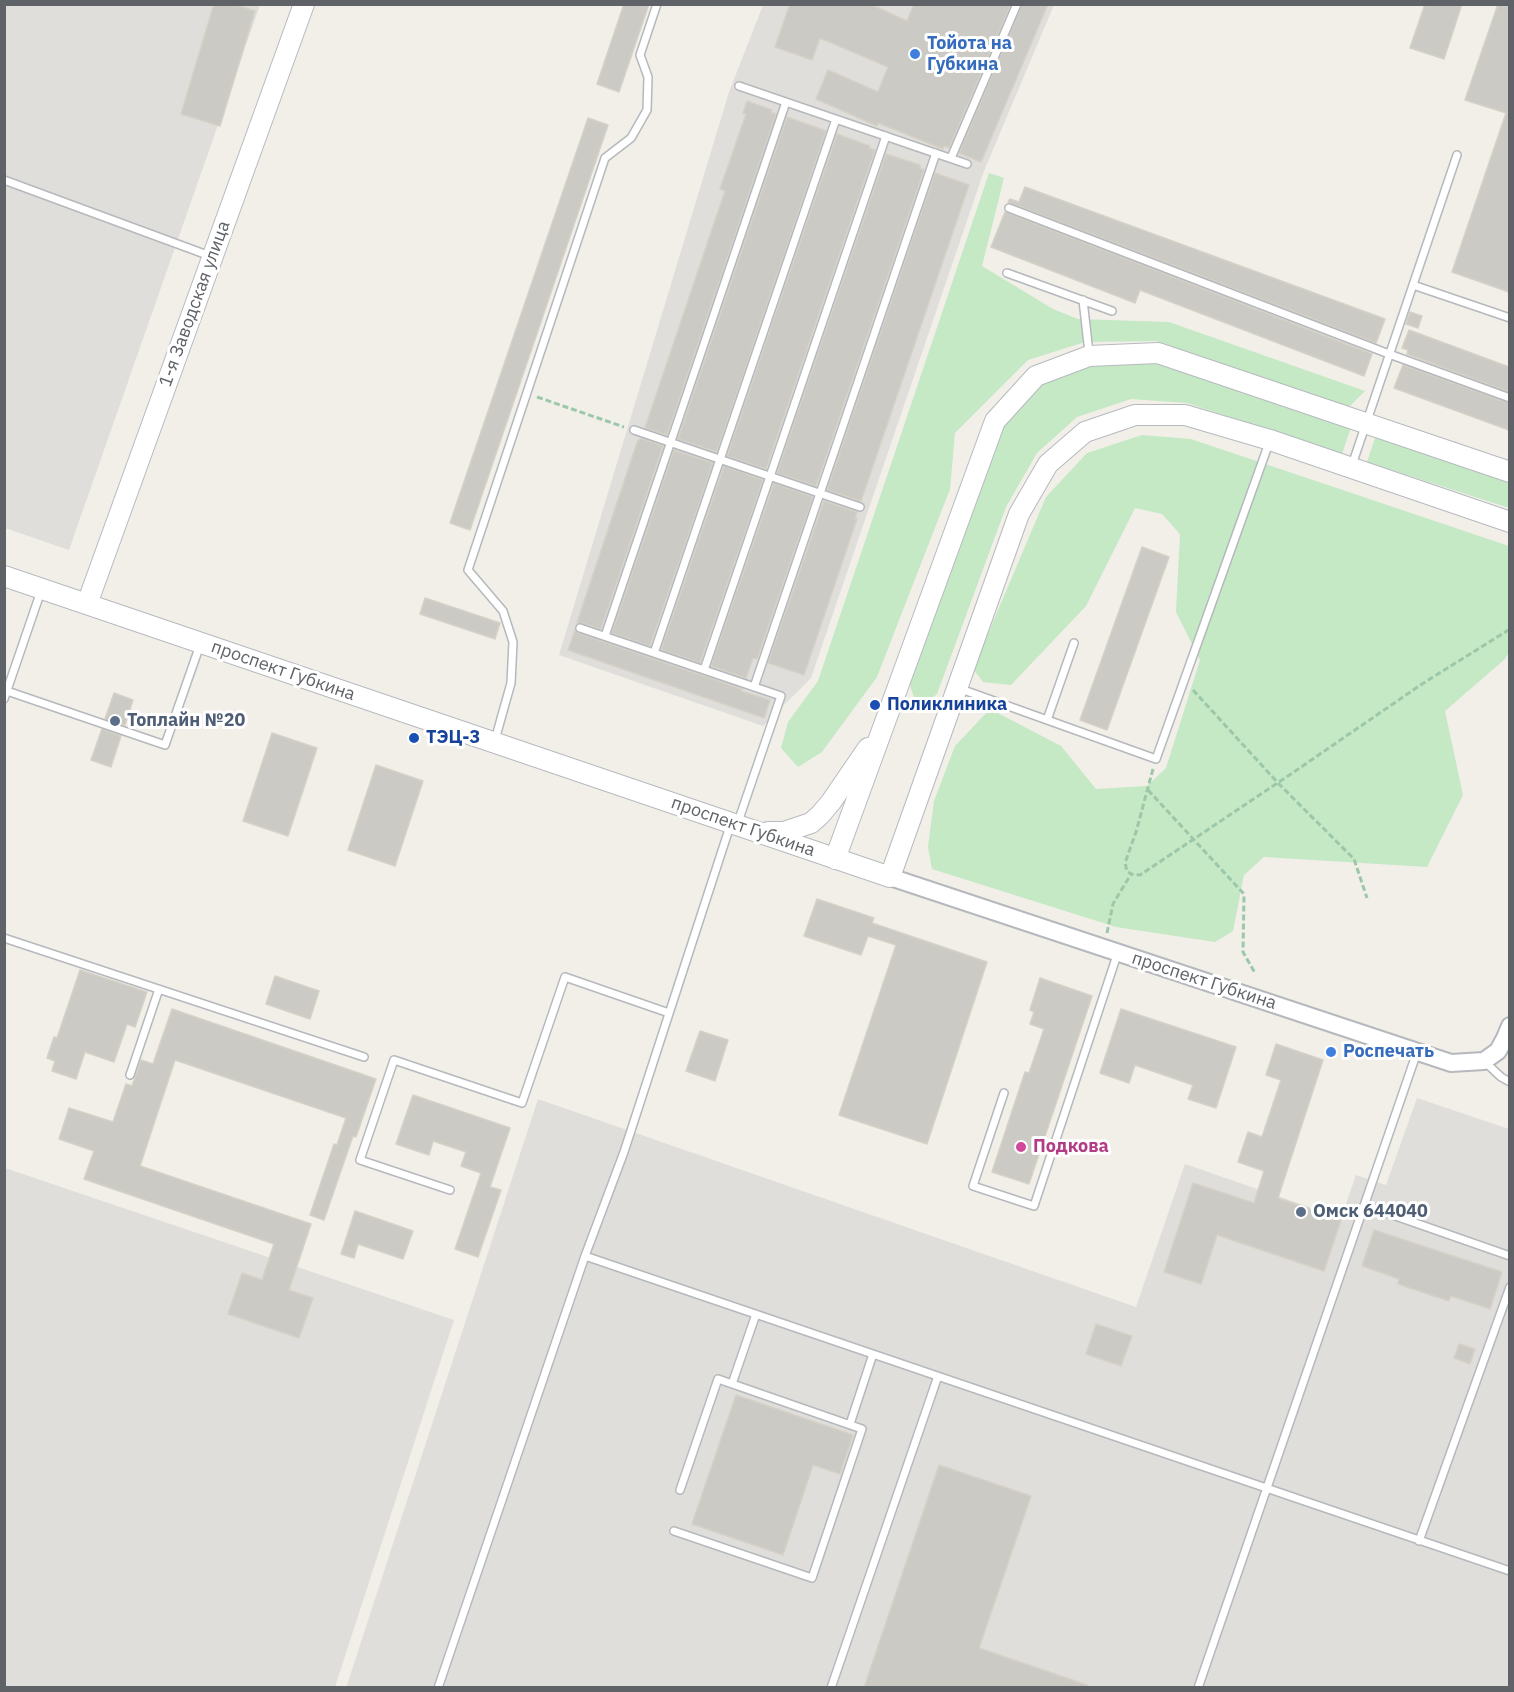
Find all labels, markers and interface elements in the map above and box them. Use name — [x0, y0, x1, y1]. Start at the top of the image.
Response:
place label: Тойота на Губкина — [927, 33, 1012, 76]
marker: Тойота на Губкина — [908, 47, 922, 61]
street label: 1-я Заводская улица — [155, 218, 235, 390]
street label: проспект Губкина — [208, 636, 358, 706]
place label: Поликлиника — [887, 694, 1007, 716]
marker: Поликлиника — [868, 698, 882, 712]
place label: Топлайн №20 — [127, 710, 245, 732]
marker: Топлайн №20 — [108, 714, 122, 728]
place label: ТЭЦ-3 — [426, 727, 480, 749]
marker: ТЭЦ-3 — [407, 731, 421, 745]
street label: проспект Губкина — [668, 792, 818, 862]
street label: проспект Губкина — [1129, 947, 1279, 1015]
place label: Роспечать — [1343, 1041, 1434, 1063]
marker: Роспечать — [1324, 1045, 1338, 1059]
place label: Подкова — [1033, 1136, 1109, 1158]
marker: Подкова — [1014, 1140, 1028, 1154]
place label: Омск 644040 — [1313, 1201, 1428, 1223]
marker: Омск 644040 — [1294, 1205, 1308, 1219]

